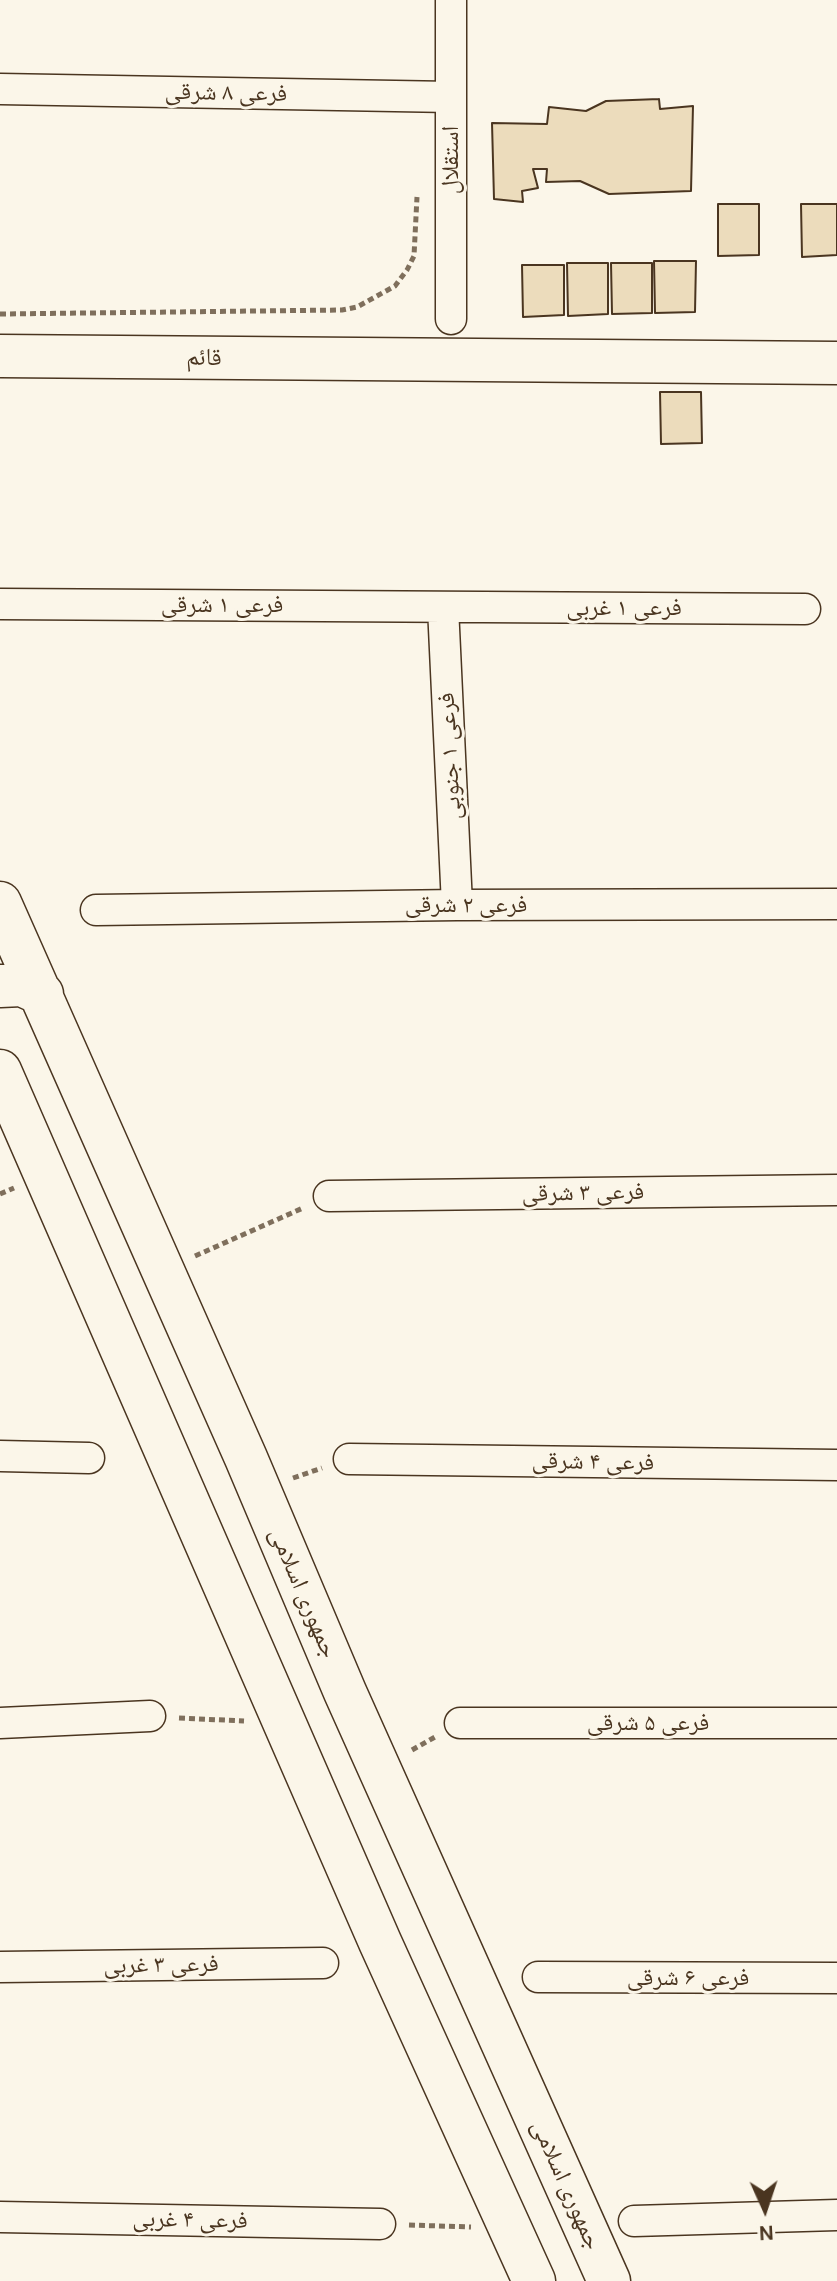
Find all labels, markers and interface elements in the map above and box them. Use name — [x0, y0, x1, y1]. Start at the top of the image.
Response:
street label: فرعی ۸ شرقی — [164, 78, 288, 108]
street label: استقلال — [437, 126, 465, 194]
street label: قائم — [186, 343, 222, 373]
street label: فرعی ۱ شرقی — [161, 591, 283, 619]
street label: فرعی ۱ غربی — [566, 594, 682, 622]
street label: فرعی ۱ جنوبی — [432, 692, 468, 820]
street label: فرعی ۲ شرقی — [405, 891, 527, 919]
street label: فرعی ۳ شرقی — [521, 1178, 645, 1208]
street label: فرعی ۴ شرقی — [531, 1447, 655, 1477]
street label: جمهوری اسلامی — [263, 1523, 343, 1663]
street label: فرعی ۵ شرقی — [587, 1709, 709, 1737]
street label: فرعی ۳ غربی — [103, 1950, 219, 1980]
street label: فرعی ۶ شرقی — [627, 1964, 749, 1992]
street label: جمهوری اسلامی — [525, 2116, 607, 2254]
north arrow — [725, 2169, 805, 2249]
street label: فرعی ۴ غربی — [132, 2205, 248, 2235]
text: N — [758, 2220, 775, 2246]

